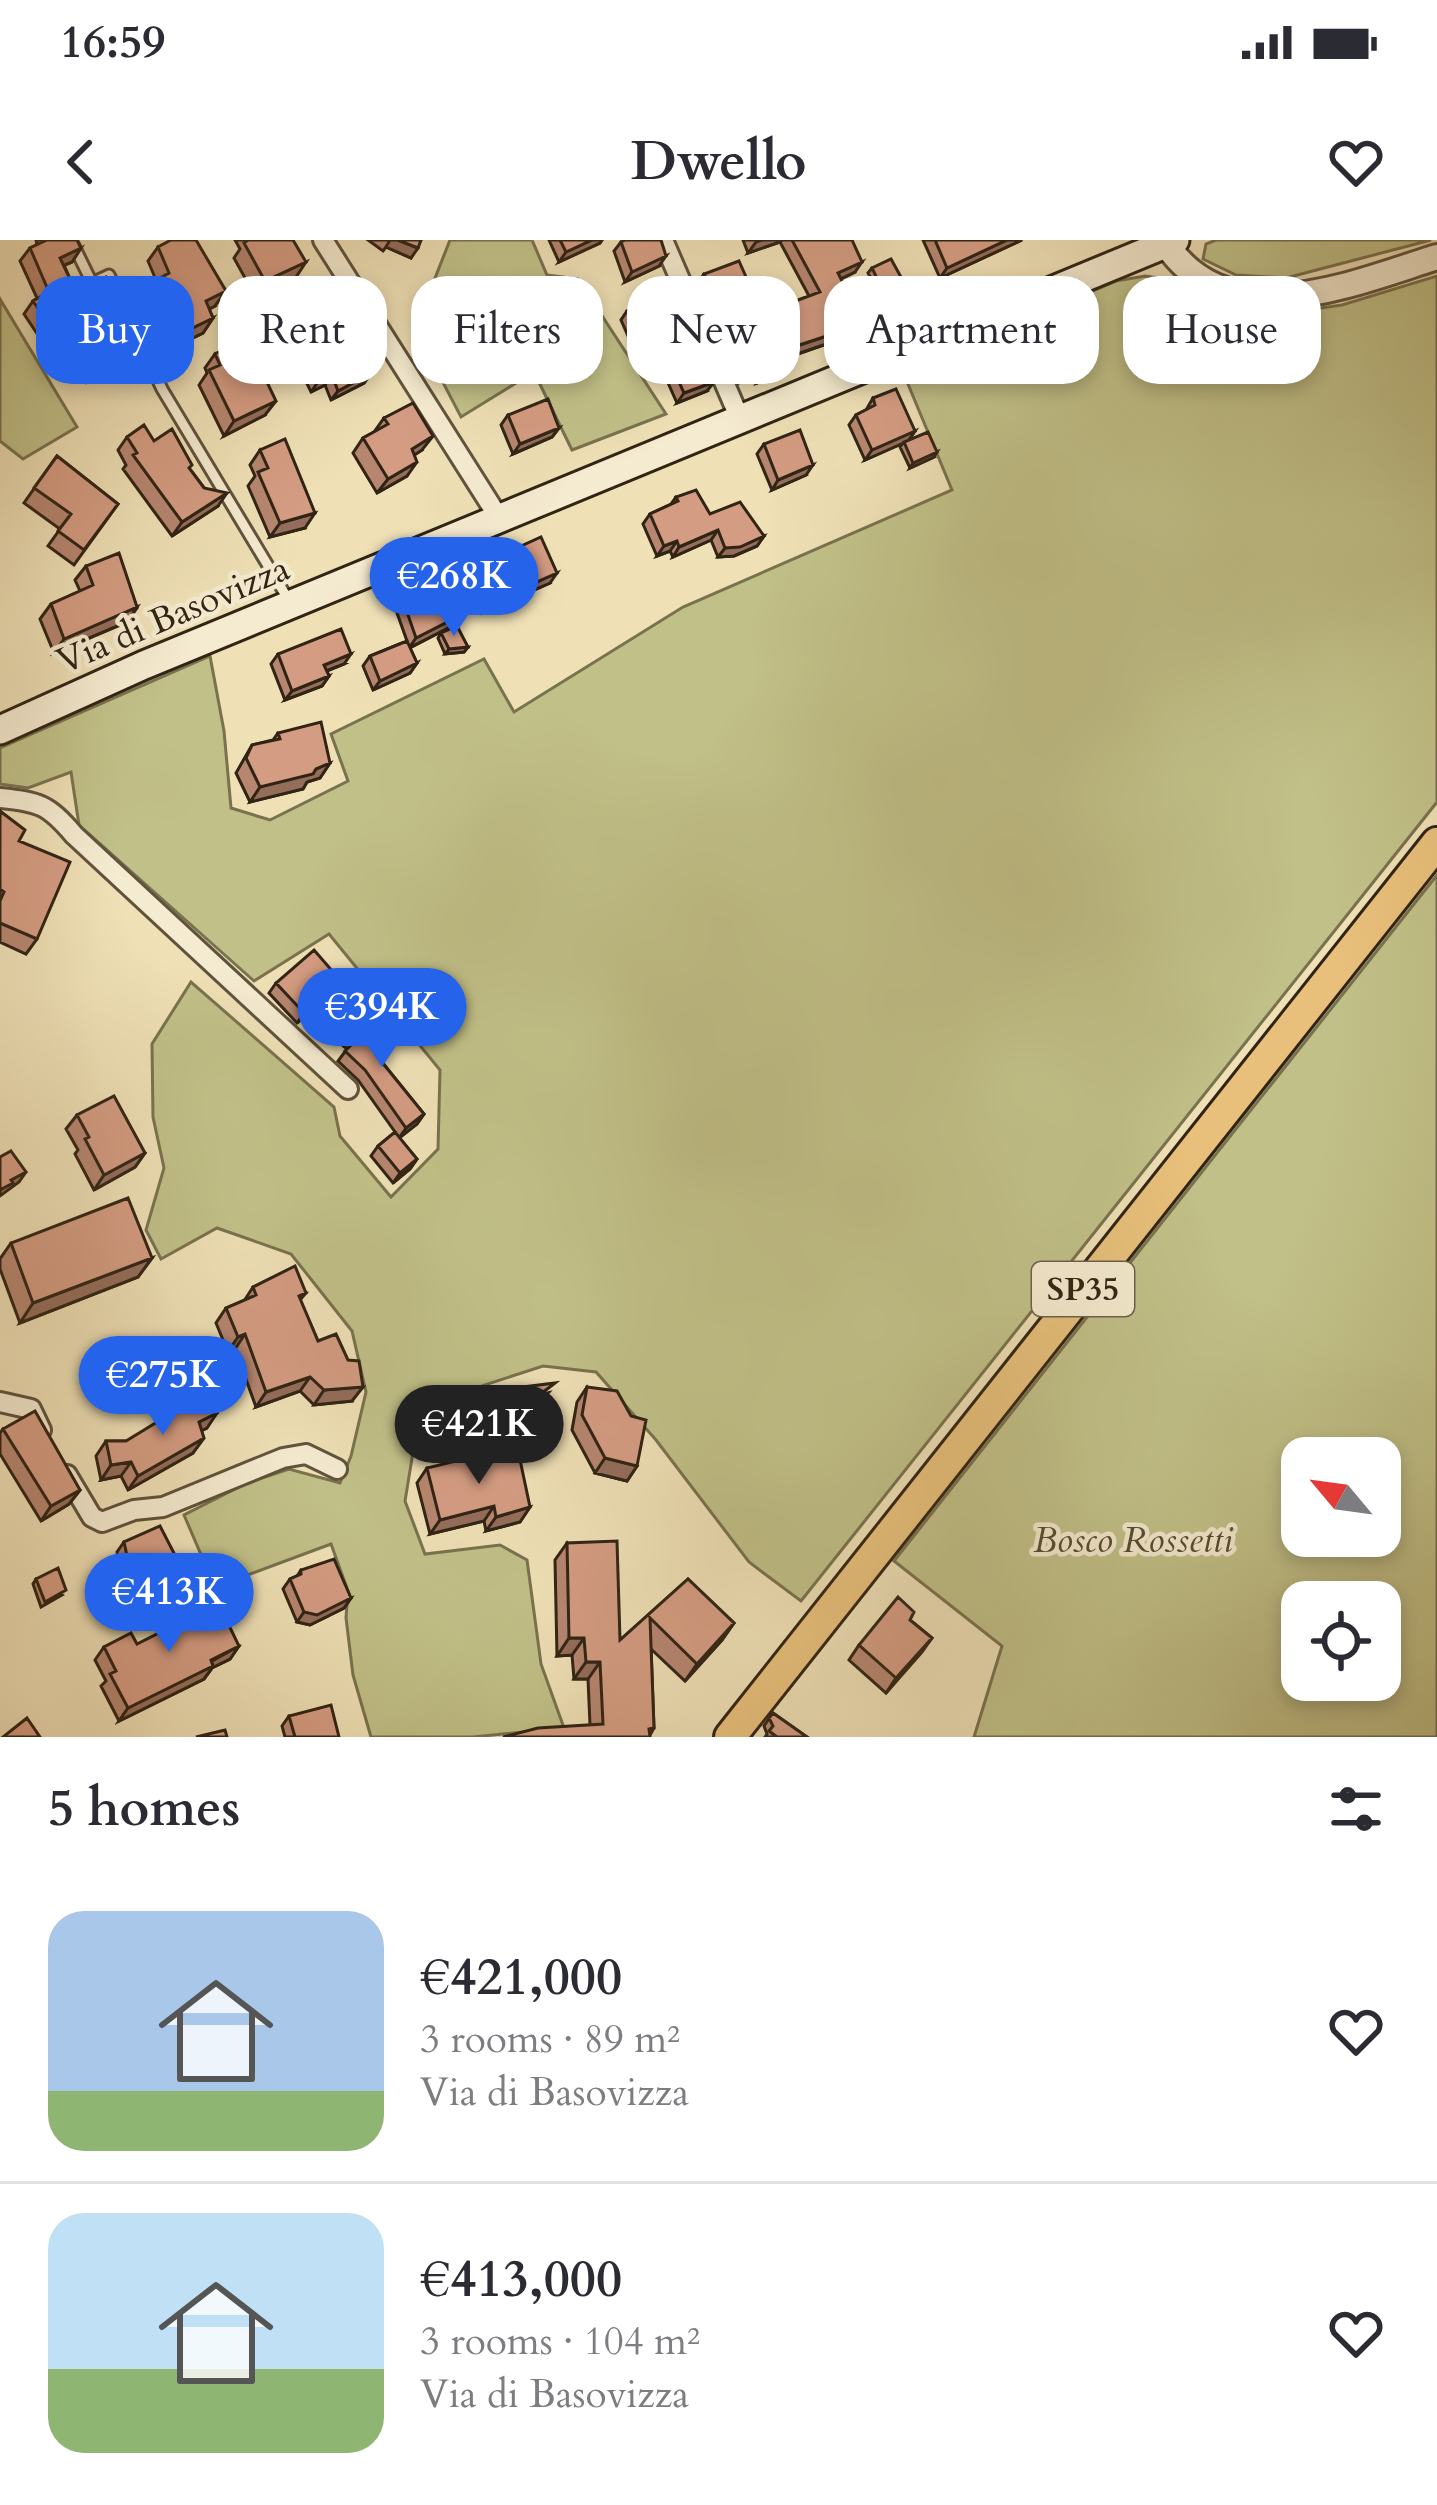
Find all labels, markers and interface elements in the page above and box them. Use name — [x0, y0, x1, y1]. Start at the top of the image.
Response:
text: 16:59 — [60, 12, 165, 73]
text: Dwello — [630, 126, 807, 199]
icon: back — [48, 129, 114, 195]
icon: heart — [1323, 129, 1389, 195]
chip: Buy — [36, 276, 194, 384]
chip: Rent — [218, 276, 387, 384]
chip: Filters — [411, 276, 603, 384]
chip: New — [627, 276, 800, 384]
chip: Apartment — [824, 276, 1099, 384]
chip: House — [1123, 276, 1321, 384]
pin: €268K — [370, 537, 538, 639]
street label: Via di Basovizza — [49, 544, 297, 686]
text: €268K — [397, 549, 511, 602]
pin: €394K — [298, 968, 466, 1070]
text: €394K — [325, 980, 439, 1033]
road number: SP35 — [1032, 1262, 1134, 1316]
pin: €275K — [79, 1336, 247, 1438]
text: €275K — [106, 1348, 220, 1401]
pin: €421K — [395, 1385, 563, 1487]
text: €421K — [422, 1397, 536, 1450]
north arrow — [1281, 1437, 1401, 1557]
map controls — [1281, 1437, 1401, 1701]
park label: Bosco Rossetti — [1033, 1516, 1234, 1565]
pin: €413K — [85, 1553, 253, 1655]
text: €413K — [112, 1565, 226, 1618]
button: locate — [1281, 1581, 1401, 1701]
text: 5 homes — [48, 1774, 240, 1844]
icon: filters — [1323, 1776, 1389, 1842]
text: €421,000 — [420, 1943, 622, 2013]
icon: home — [144, 1959, 288, 2103]
icon: heart — [1323, 1998, 1389, 2064]
text: 3 rooms · 89 m² — [420, 2013, 680, 2066]
text: Via di Basovizza — [420, 2066, 689, 2119]
text: €413,000 — [420, 2245, 622, 2315]
icon: home — [144, 2261, 288, 2405]
icon: heart — [1323, 2300, 1389, 2366]
text: 3 rooms · 104 m² — [420, 2315, 700, 2368]
text: Via di Basovizza — [420, 2368, 689, 2421]

